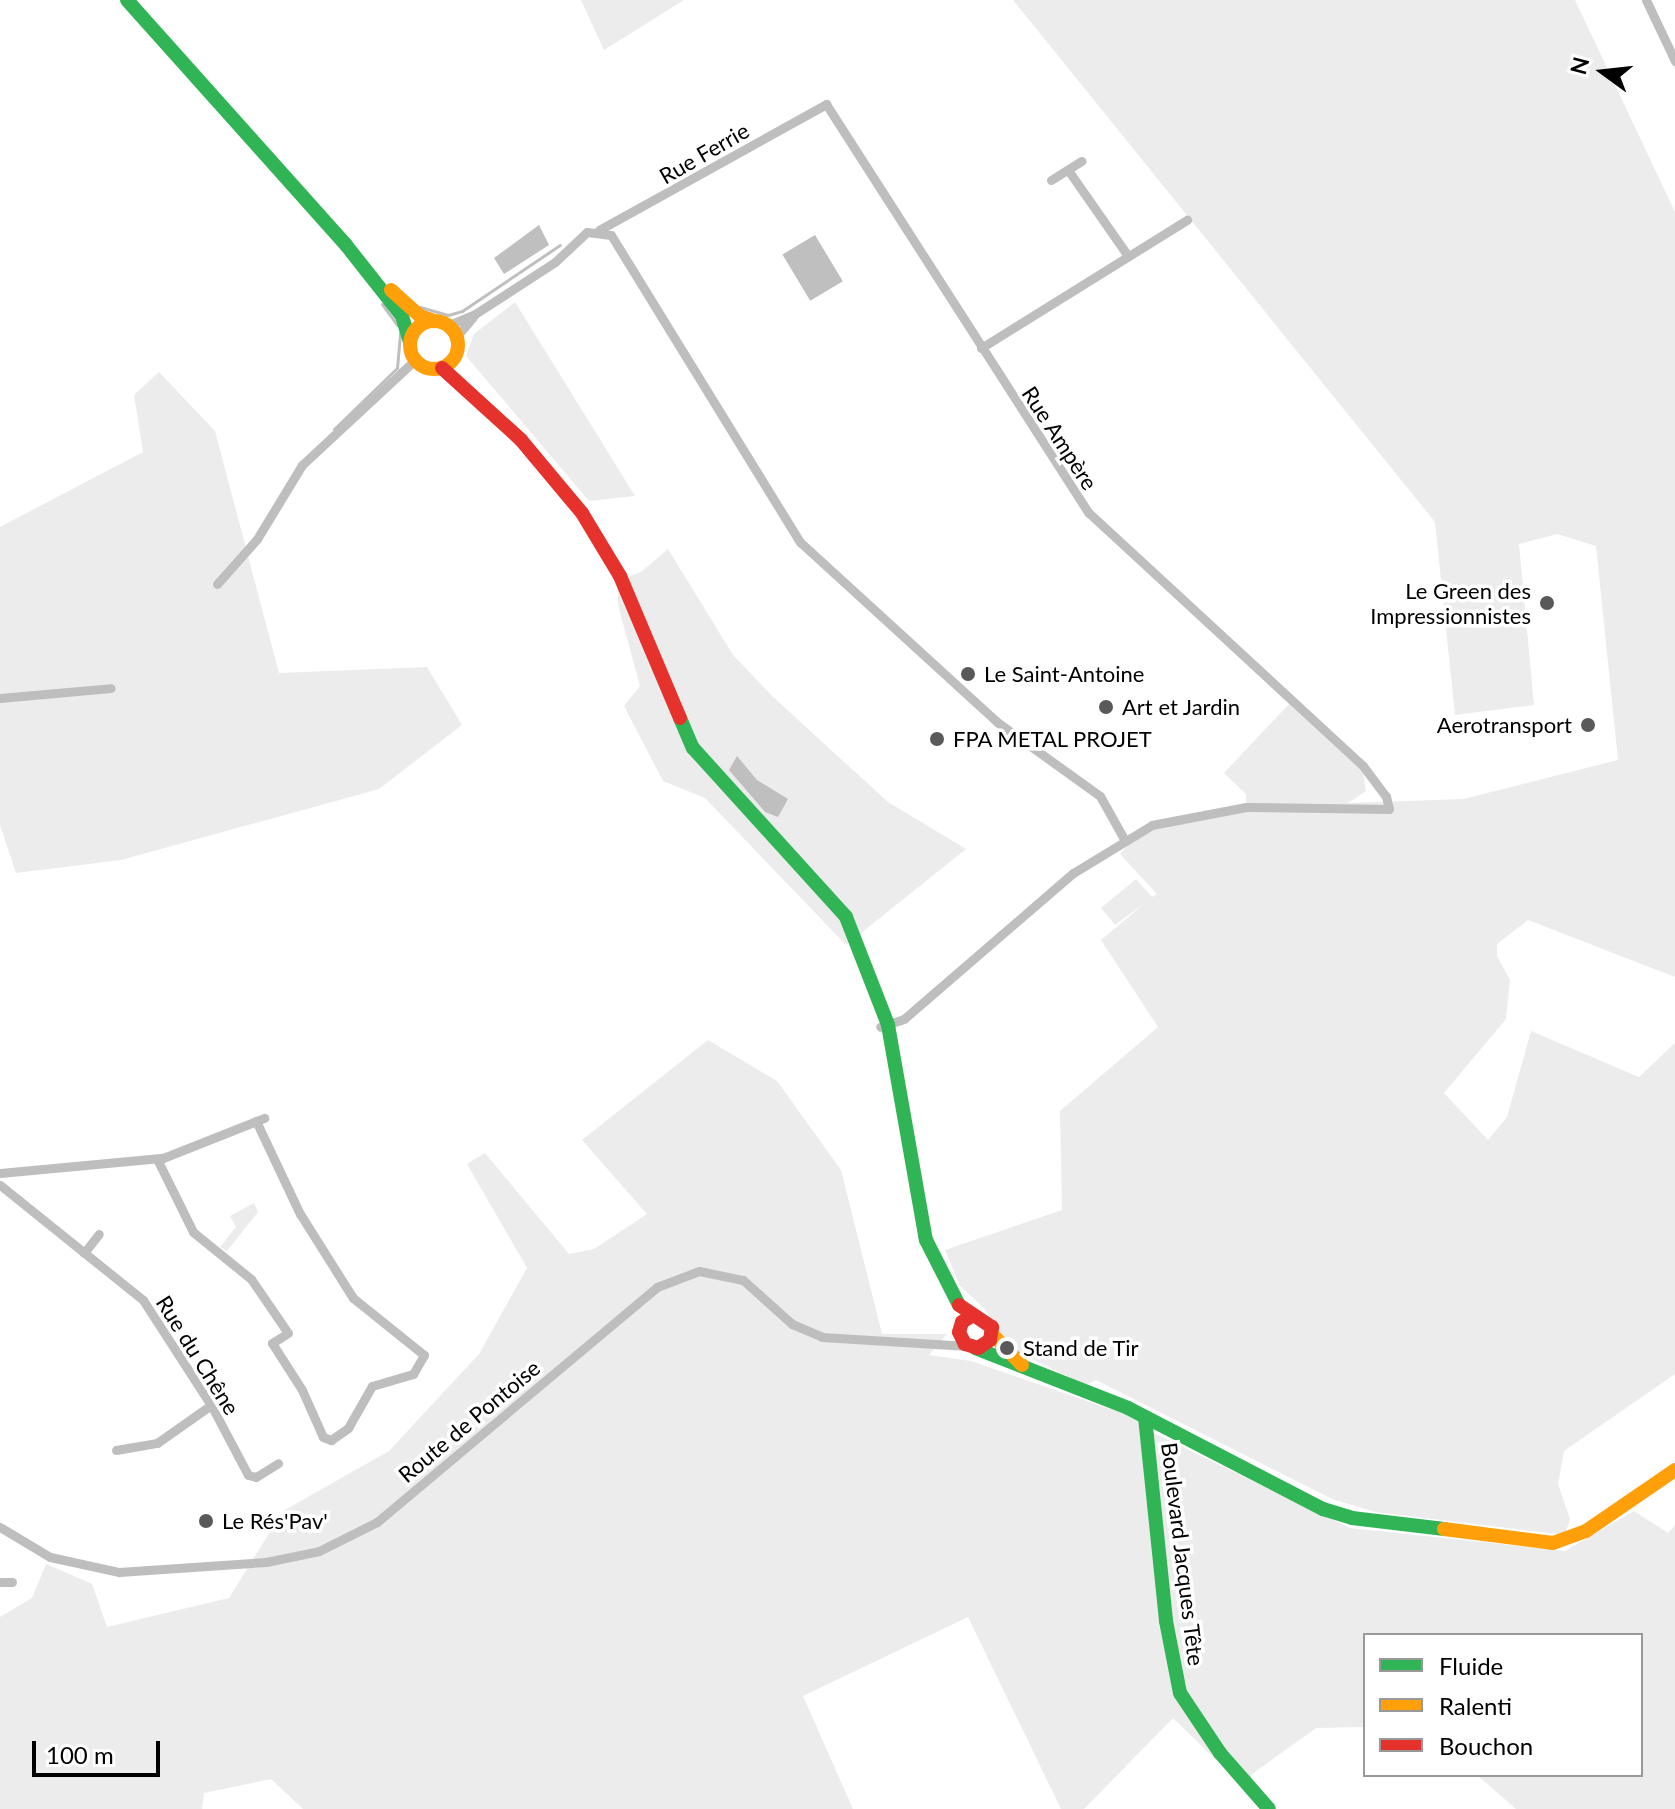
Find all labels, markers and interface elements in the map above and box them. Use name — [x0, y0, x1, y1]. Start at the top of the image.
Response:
north arrow — [1563, 32, 1643, 112]
text: N — [1564, 54, 1595, 77]
street label: Rue Ferrie — [655, 117, 753, 189]
street label: Rue Ampère — [1017, 381, 1103, 495]
place label: Le Green des Impressionnistes — [1370, 577, 1531, 628]
marker: Le Green des Impressionnistes — [1538, 594, 1556, 612]
place label: Le Saint-Antoine — [984, 661, 1144, 687]
marker: Le Saint-Antoine — [959, 665, 977, 683]
place label: Art et Jardin — [1122, 694, 1241, 720]
marker: Art et Jardin — [1097, 698, 1115, 716]
place label: Aerotransport — [1437, 712, 1572, 738]
marker: Aerotransport — [1579, 716, 1597, 734]
place label: FPA METAL PROJET — [953, 726, 1153, 752]
marker: FPA METAL PROJET — [928, 730, 946, 748]
street label: Rue du Chêne — [151, 1291, 245, 1419]
place label: Stand de Tir — [1023, 1335, 1139, 1361]
marker: Stand de Tir — [998, 1339, 1016, 1357]
street label: Route de Pontoise — [393, 1354, 545, 1488]
street label: Boulevard Jacques Tête — [1156, 1440, 1210, 1668]
place label: Le Rés'Pav' — [222, 1508, 328, 1534]
marker: Le Rés'Pav' — [197, 1512, 215, 1530]
legend — [1363, 1633, 1643, 1777]
text: Fluide — [1439, 1651, 1503, 1680]
text: Ralenti — [1439, 1691, 1512, 1720]
scale bar — [36, 1725, 164, 1775]
text: Bouchon — [1439, 1731, 1533, 1760]
text: 100 m — [46, 1740, 114, 1769]

